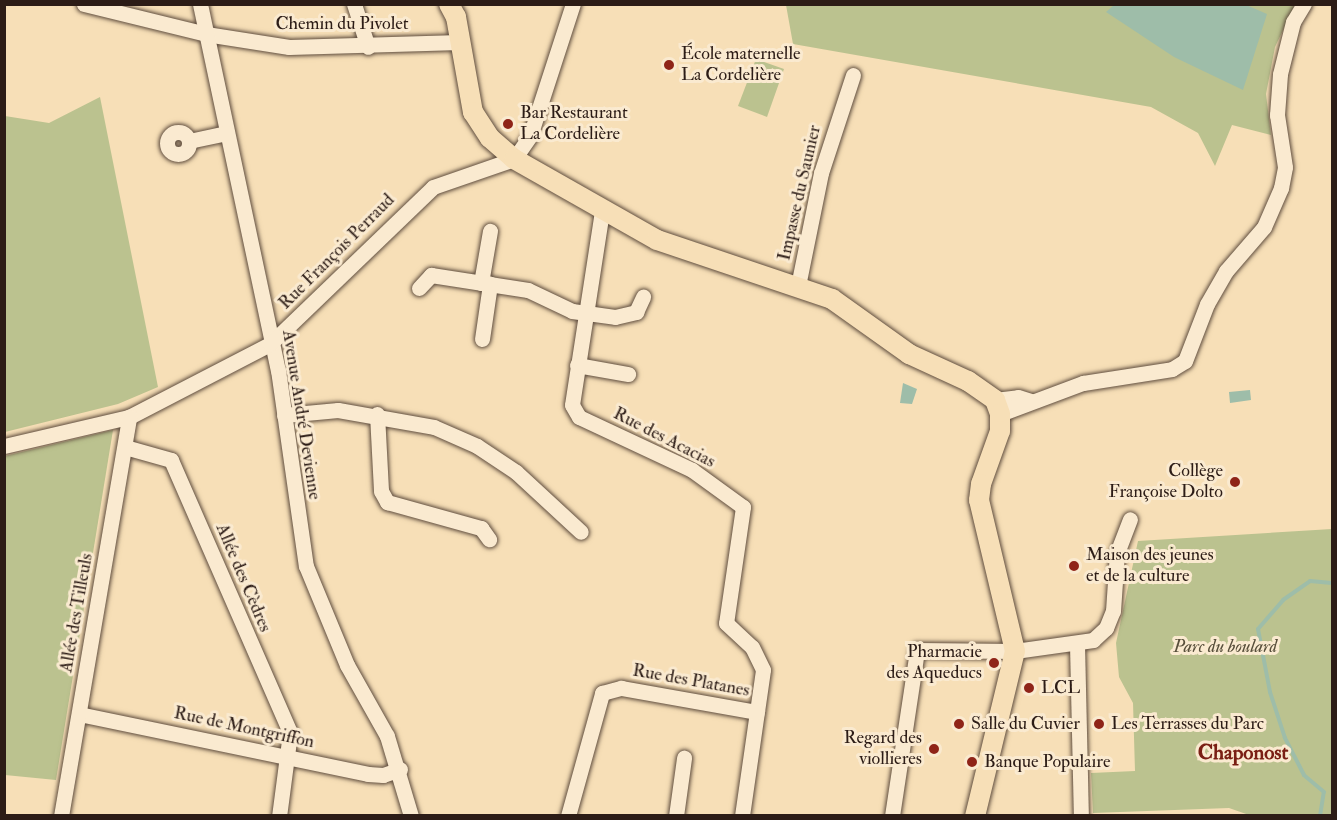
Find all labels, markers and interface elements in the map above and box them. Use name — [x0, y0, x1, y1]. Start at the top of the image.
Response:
street label: Chemin du Pivolet — [275, 13, 409, 35]
place label: École maternelle La Cordelière — [681, 44, 801, 86]
marker: École maternelle La Cordelière — [662, 58, 676, 72]
place label: Bar Restaurant La Cordelière — [520, 103, 628, 146]
marker: Bar Restaurant La Cordelière — [501, 117, 515, 131]
street label: Impasse du Saunier — [774, 123, 826, 263]
street label: Rue François Perraud — [275, 190, 399, 314]
street label: Avenue André Devienne — [277, 329, 325, 501]
street label: Rue des Acacias — [609, 403, 719, 473]
place label: Collège Françoise Dolto — [1109, 461, 1223, 504]
marker: Collège Françoise Dolto — [1228, 475, 1242, 489]
street label: Allée des Cèdres — [210, 521, 276, 635]
place label: Maison des jeunes et de la culture — [1086, 545, 1214, 588]
street label: Allée des Tilleuls — [56, 552, 98, 674]
marker: Maison des jeunes et de la culture — [1067, 559, 1081, 573]
park label: Parc du boulard — [1173, 636, 1277, 658]
place label: Pharmacie des Aqueducs — [887, 642, 982, 684]
marker: Pharmacie des Aqueducs — [987, 656, 1001, 670]
street label: Rue des Platanes — [631, 660, 751, 702]
place label: LCL — [1041, 677, 1080, 699]
marker: LCL — [1022, 681, 1036, 695]
street label: Rue de Montgriffon — [172, 703, 316, 753]
place label: Salle du Cuvier — [971, 713, 1080, 735]
place label: Les Terrasses du Parc — [1111, 713, 1264, 735]
marker: Salle du Cuvier — [952, 717, 966, 731]
marker: Les Terrasses du Parc — [1092, 717, 1106, 731]
place label: Regard des viollieres — [844, 728, 922, 771]
district label: Chaponost — [1198, 740, 1288, 766]
marker: Regard des viollieres — [927, 742, 941, 756]
place label: Banque Populaire — [984, 751, 1110, 773]
marker: Banque Populaire — [965, 755, 979, 769]

